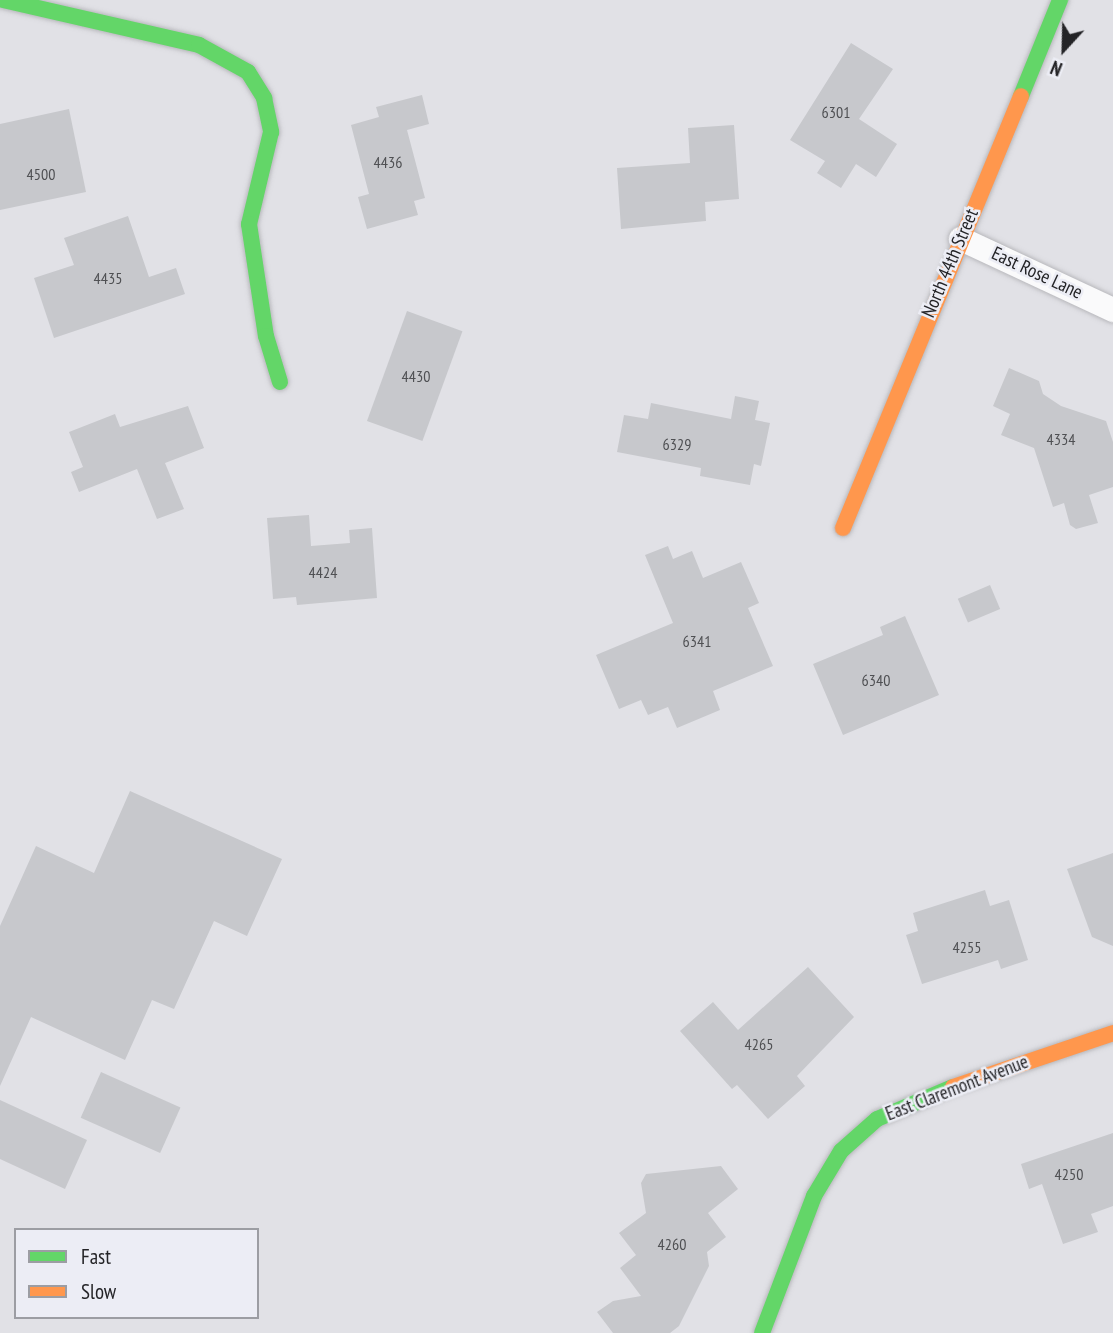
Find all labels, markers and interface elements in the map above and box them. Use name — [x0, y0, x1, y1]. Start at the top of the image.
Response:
north arrow — [1029, 14, 1099, 84]
text: N — [1047, 55, 1065, 82]
house number: 6301 — [822, 102, 850, 122]
house number: 4436 — [374, 152, 402, 172]
house number: 4500 — [27, 164, 55, 184]
street label: North 44th Street — [917, 205, 983, 321]
street label: East Rose Lane — [988, 242, 1086, 304]
house number: 4435 — [94, 268, 122, 288]
house number: 4430 — [402, 366, 430, 386]
house number: 4334 — [1047, 429, 1075, 449]
house number: 6329 — [663, 434, 691, 454]
house number: 4424 — [309, 562, 337, 582]
house number: 6341 — [683, 631, 711, 651]
house number: 6340 — [862, 670, 890, 690]
house number: 4255 — [953, 937, 981, 957]
house number: 4265 — [745, 1034, 773, 1054]
street label: East Claremont Avenue — [882, 1050, 1032, 1126]
house number: 4250 — [1055, 1164, 1083, 1184]
legend — [14, 1228, 259, 1319]
house number: 4260 — [658, 1234, 686, 1254]
text: Fast — [81, 1243, 111, 1270]
text: Slow — [81, 1278, 116, 1305]

